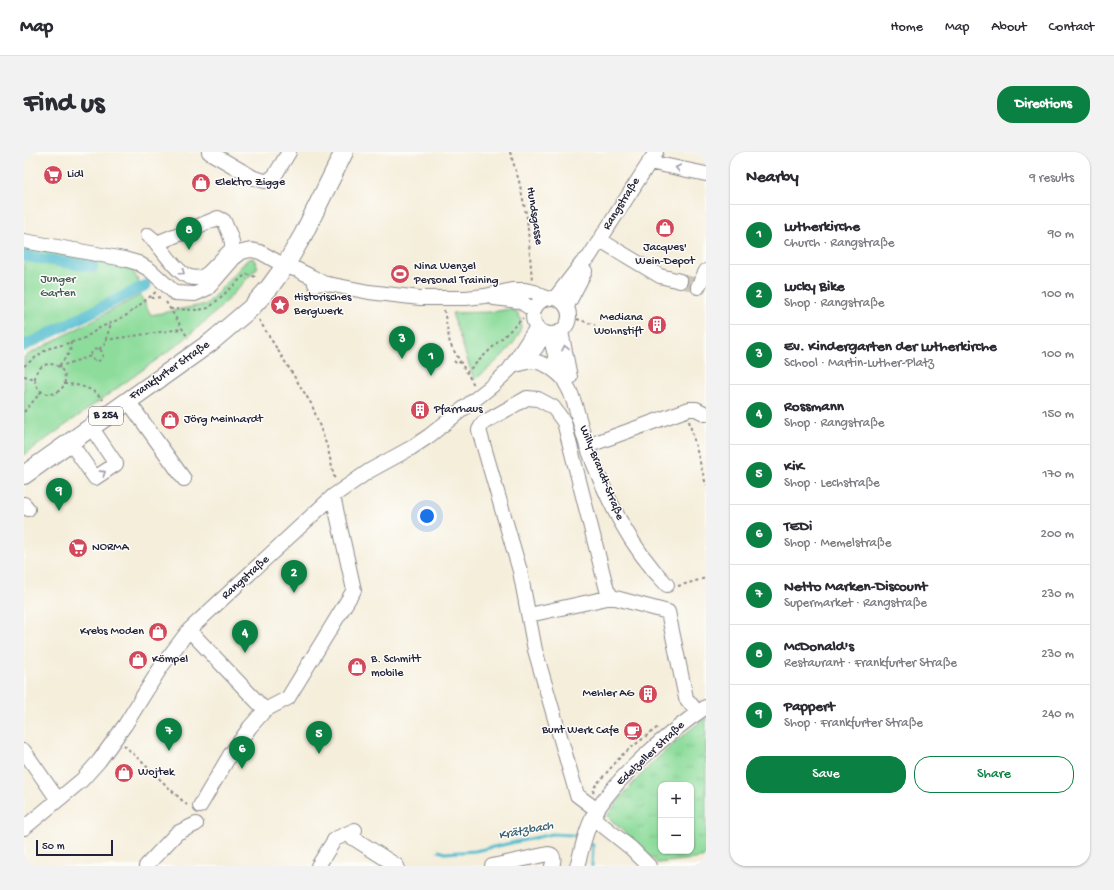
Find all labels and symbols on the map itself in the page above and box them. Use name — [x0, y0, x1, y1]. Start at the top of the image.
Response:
supermarket icon: Lidl — [42, 164, 64, 186]
one-way arrow — [674, 164, 681, 172]
place label: Lidl — [67, 168, 84, 182]
shop icon: Elektro Zigge — [190, 172, 212, 194]
street label: Rangstraße — [600, 175, 644, 233]
place label: Elektro Zigge — [215, 176, 286, 190]
street label: Hundsgasse — [523, 186, 546, 247]
pin: 8 — [176, 217, 202, 250]
shop icon: Jacques' Wein-Depot — [654, 217, 676, 239]
place label: Jacques' Wein-Depot — [635, 241, 696, 269]
place label: Nina Wenzel Personal Training — [413, 260, 499, 288]
sports icon: Nina Wenzel Personal Training — [389, 263, 411, 285]
one-way arrow — [178, 267, 185, 274]
park label: Junger Garten — [40, 273, 77, 301]
place label: Historisches Bergwerk — [293, 291, 352, 319]
place icon: Historisches Bergwerk — [269, 294, 291, 316]
place label: Mediana Wohnstift — [594, 311, 644, 339]
building icon: Mediana Wohnstift — [646, 314, 668, 336]
pin: 3 — [389, 326, 415, 359]
street label: Frankfurter Straße — [126, 338, 213, 404]
pin: 1 — [418, 343, 444, 376]
one-way arrow — [561, 345, 569, 352]
building icon: Pfarrhaus — [409, 399, 431, 421]
place label: Pfarrhaus — [433, 403, 483, 417]
road number: B 254 — [89, 407, 123, 425]
shop icon: Jörg Meinhardt — [159, 409, 181, 431]
place label: Jörg Meinhardt — [184, 413, 264, 427]
street label: Willy-Brandt-Straße — [576, 424, 627, 523]
one-way arrow — [99, 470, 106, 478]
pin: 9 — [46, 478, 72, 511]
your location — [417, 506, 437, 526]
supermarket icon: NORMA — [67, 537, 89, 559]
place label: NORMA — [92, 541, 130, 555]
street label: Rangstraße — [219, 552, 273, 603]
pin: 2 — [281, 560, 307, 593]
pin: 4 — [232, 620, 258, 653]
shop icon: Krebs Moden — [147, 621, 169, 643]
place label: Krebs Moden — [80, 625, 144, 639]
shop icon: Kömpel — [127, 649, 149, 671]
place label: Kömpel — [152, 653, 188, 667]
place label: B. Schmitt mobile — [370, 653, 422, 681]
shop icon: B. Schmitt mobile — [346, 656, 368, 678]
building icon: Mehler AG — [637, 683, 659, 705]
place label: Mehler AG — [582, 687, 634, 701]
pin: 7 — [156, 718, 182, 751]
street label: Edelzeller Straße — [614, 718, 689, 789]
cafe icon: Bunt Werk Cafe — [622, 720, 644, 742]
pin: 5 — [306, 721, 332, 754]
place label: Bunt Werk Cafe — [541, 724, 620, 738]
pin: 6 — [229, 736, 255, 769]
shop icon: Wojtek — [113, 762, 135, 784]
place label: Wojtek — [138, 766, 176, 780]
water label: Krätzbach — [497, 818, 556, 844]
scale bar — [36, 838, 113, 857]

